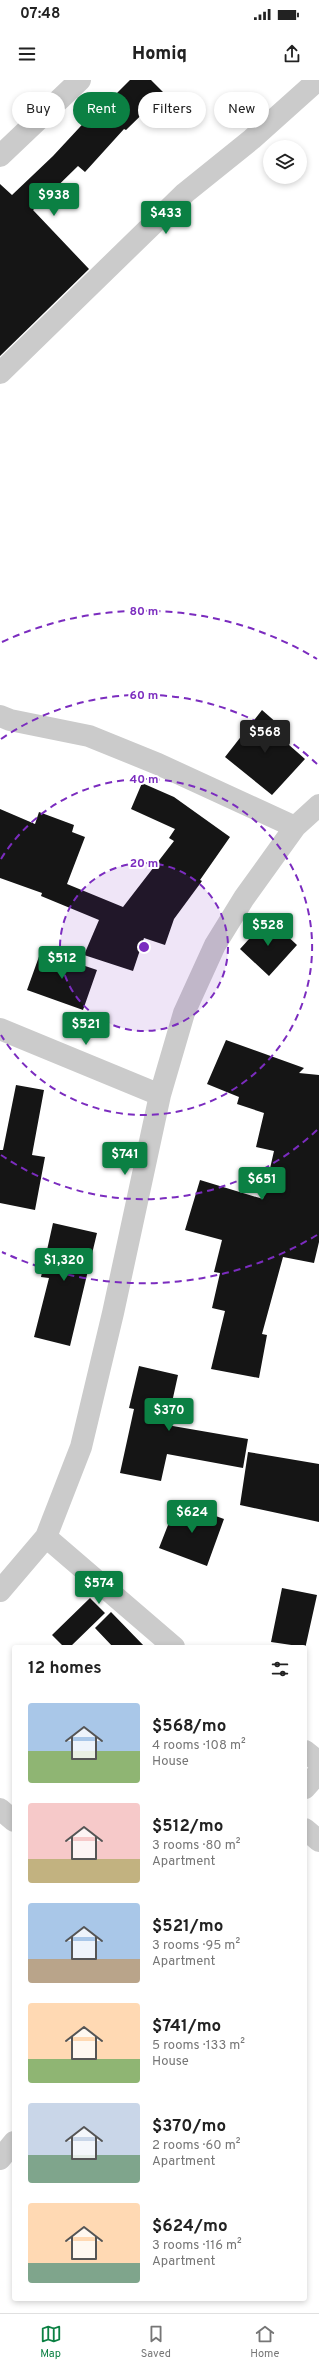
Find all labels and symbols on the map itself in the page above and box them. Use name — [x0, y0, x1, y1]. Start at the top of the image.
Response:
pin: $938 — [30, 183, 78, 217]
pin: $433 — [142, 201, 190, 235]
text: 80 m — [130, 604, 158, 620]
text: 60 m — [130, 688, 158, 704]
pin: $568 — [241, 720, 289, 754]
text: 40 m — [129, 772, 159, 788]
text: 20 m — [130, 856, 158, 872]
pin: $528 — [244, 913, 292, 947]
centre of rings — [137, 940, 151, 954]
pin: $512 — [38, 946, 86, 980]
pin: $521 — [62, 1012, 110, 1046]
pin: $741 — [101, 1142, 149, 1176]
pin: $651 — [238, 1167, 286, 1201]
pin: $1,320 — [31, 1248, 97, 1282]
pin: $370 — [145, 1398, 193, 1432]
pin: $624 — [168, 1500, 216, 1534]
pin: $574 — [75, 1571, 123, 1605]

